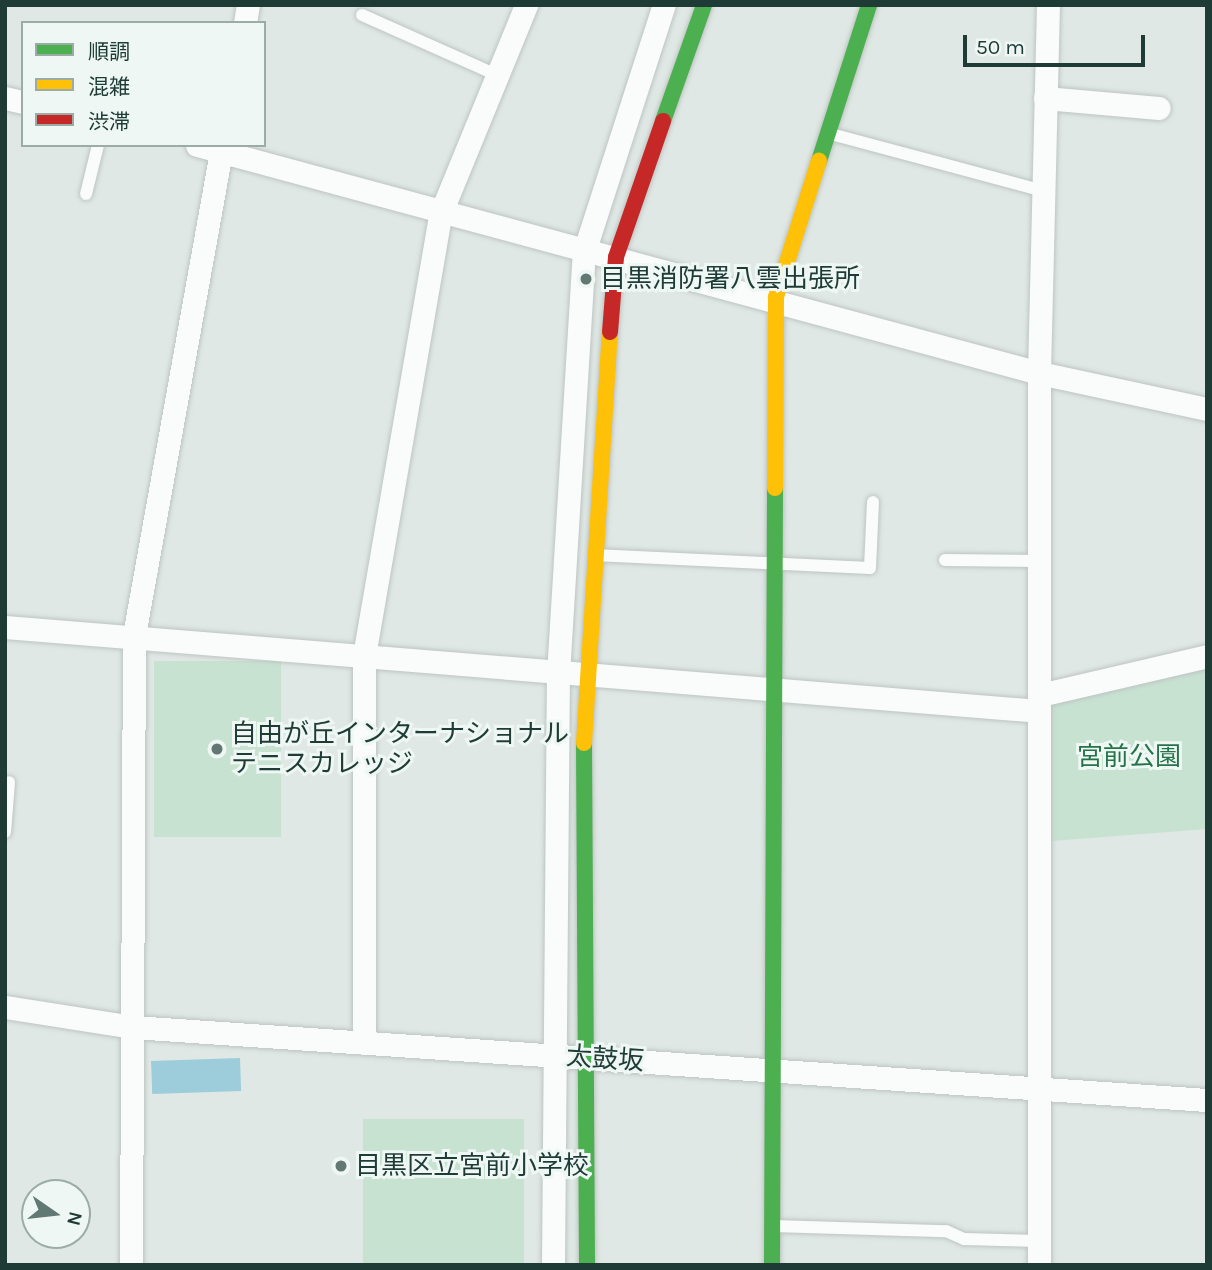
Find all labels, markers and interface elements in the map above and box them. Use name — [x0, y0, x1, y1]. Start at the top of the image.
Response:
legend — [21, 21, 266, 147]
scale bar — [967, 21, 1149, 65]
text: 50 m — [976, 35, 1025, 59]
text: 順調 — [88, 40, 130, 64]
text: 混雑 — [88, 75, 130, 99]
text: 渋滞 — [88, 110, 130, 134]
place label: 目黒消防署八雲出張所 — [600, 263, 860, 295]
marker: 目黒消防署八雲出張所 — [578, 271, 594, 287]
place label: 自由が丘インターナショナル テニスカレッジ — [231, 718, 569, 780]
marker: 自由が丘インターナショナル テニスカレッジ — [209, 741, 225, 757]
park label: 宮前公園 — [1077, 741, 1181, 773]
street label: 太鼓坂 — [565, 1041, 645, 1077]
place label: 目黒区立宮前小学校 — [355, 1150, 589, 1182]
marker: 目黒区立宮前小学校 — [333, 1158, 349, 1174]
north arrow — [21, 1179, 91, 1249]
text: N — [62, 1209, 87, 1228]

